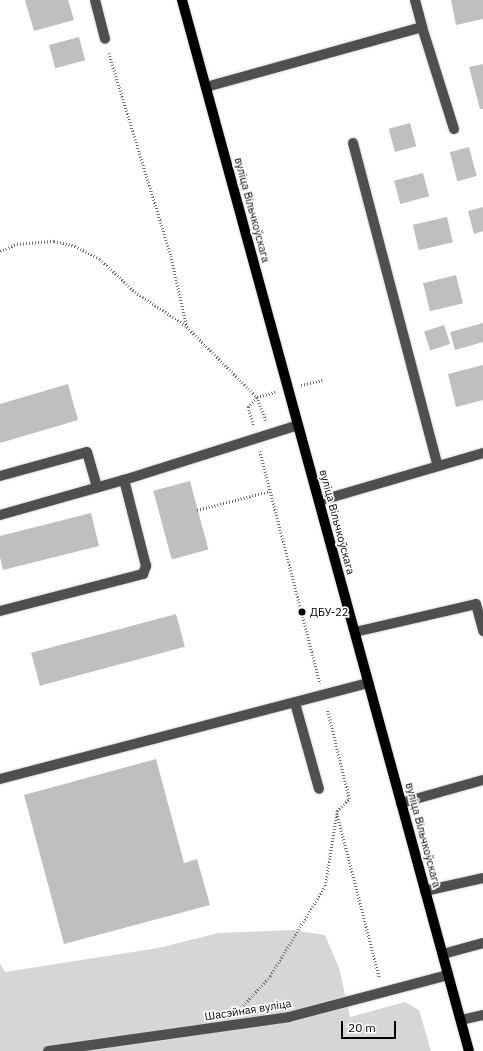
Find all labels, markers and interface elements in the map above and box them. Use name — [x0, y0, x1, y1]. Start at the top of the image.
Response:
street label: вуліца Вільчкоўскага — [232, 156, 272, 264]
street label: вуліца Вільчкоўскага — [317, 468, 357, 576]
place label: ДБУ-22 — [310, 605, 348, 619]
marker: ДБУ-22 — [297, 607, 307, 617]
street label: вуліца Вільчкоўскага — [403, 781, 443, 889]
street label: Шасэйная вуліца — [204, 997, 292, 1023]
scale bar — [343, 1013, 398, 1039]
text: 20 m — [348, 1020, 376, 1035]

